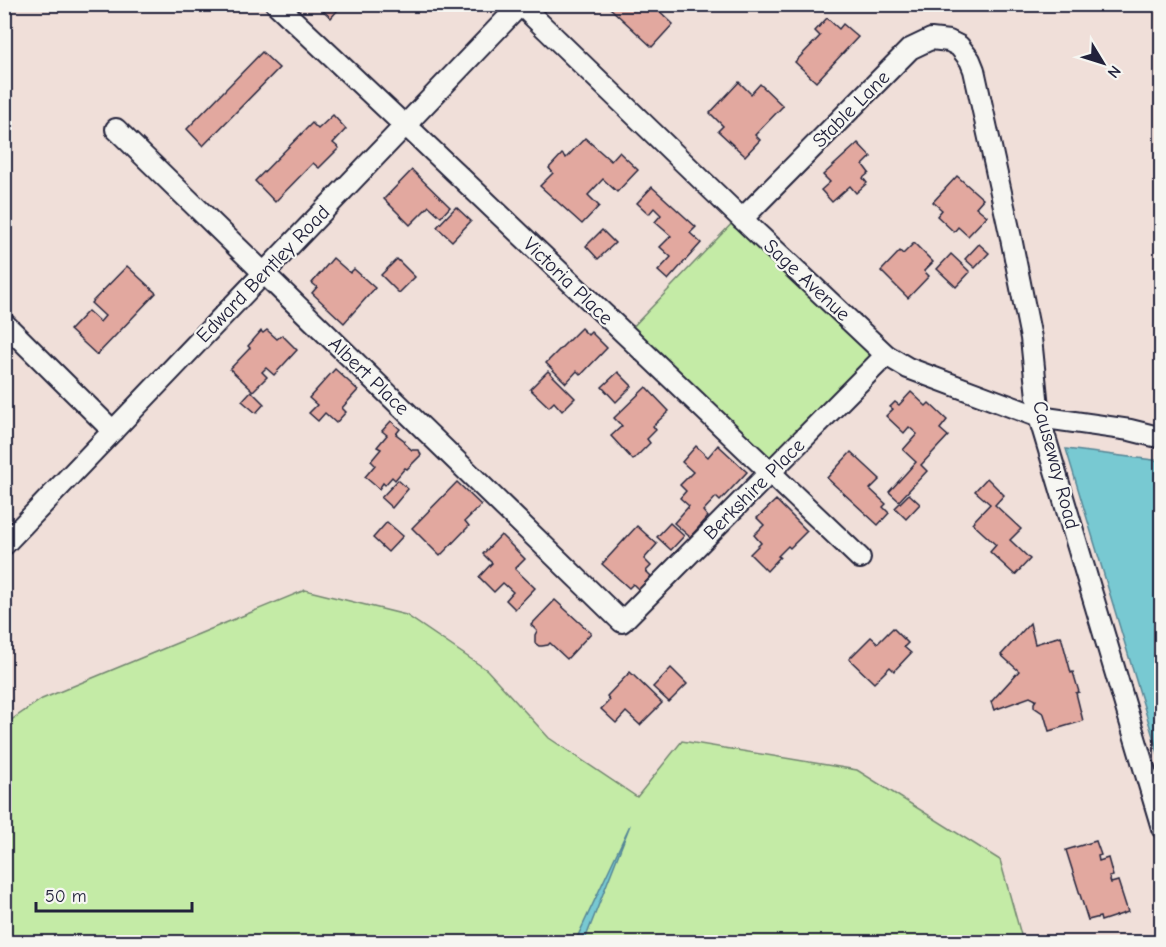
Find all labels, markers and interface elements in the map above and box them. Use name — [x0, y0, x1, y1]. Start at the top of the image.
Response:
north arrow — [1073, 33, 1133, 93]
text: N — [1104, 62, 1124, 81]
street label: Stable Lane — [808, 66, 894, 152]
street label: Edward Bentley Road — [192, 201, 334, 347]
street label: Victoria Place — [518, 233, 618, 329]
street label: Sage Avenue — [759, 234, 855, 326]
street label: Albert Place — [324, 332, 414, 420]
street label: Causeway Road — [1028, 398, 1084, 532]
street label: Berkshire Place — [699, 434, 809, 544]
scale bar — [36, 875, 192, 913]
text: 50 m — [45, 886, 87, 907]

